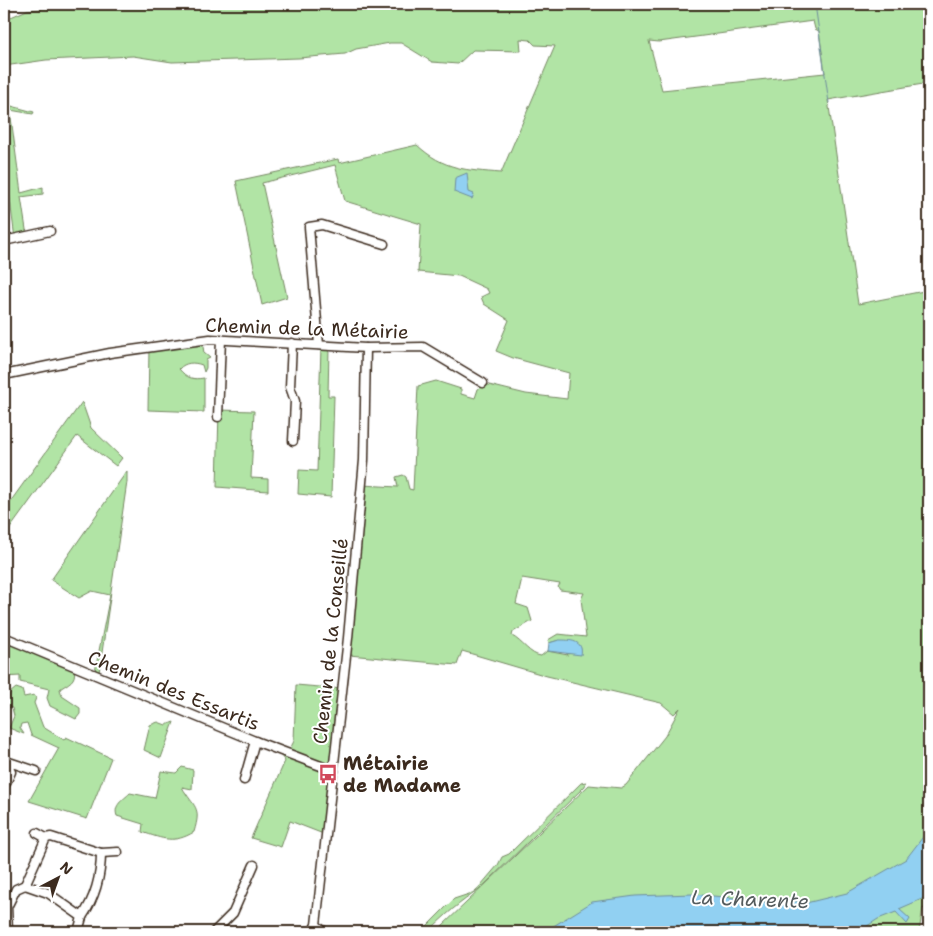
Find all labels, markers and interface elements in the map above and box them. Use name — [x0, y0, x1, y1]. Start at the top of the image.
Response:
street label: Chemin de la Métairie — [205, 312, 409, 345]
street label: Chemin de la Conseillé — [307, 537, 354, 745]
street label: Chemin des Essartis — [84, 645, 263, 736]
place label: Métairie de Madame — [343, 751, 461, 798]
bus stop icon: Métairie de Madame — [317, 763, 339, 785]
north arrow — [32, 854, 82, 904]
text: N — [56, 858, 77, 879]
water label: La Charente — [690, 884, 810, 914]

